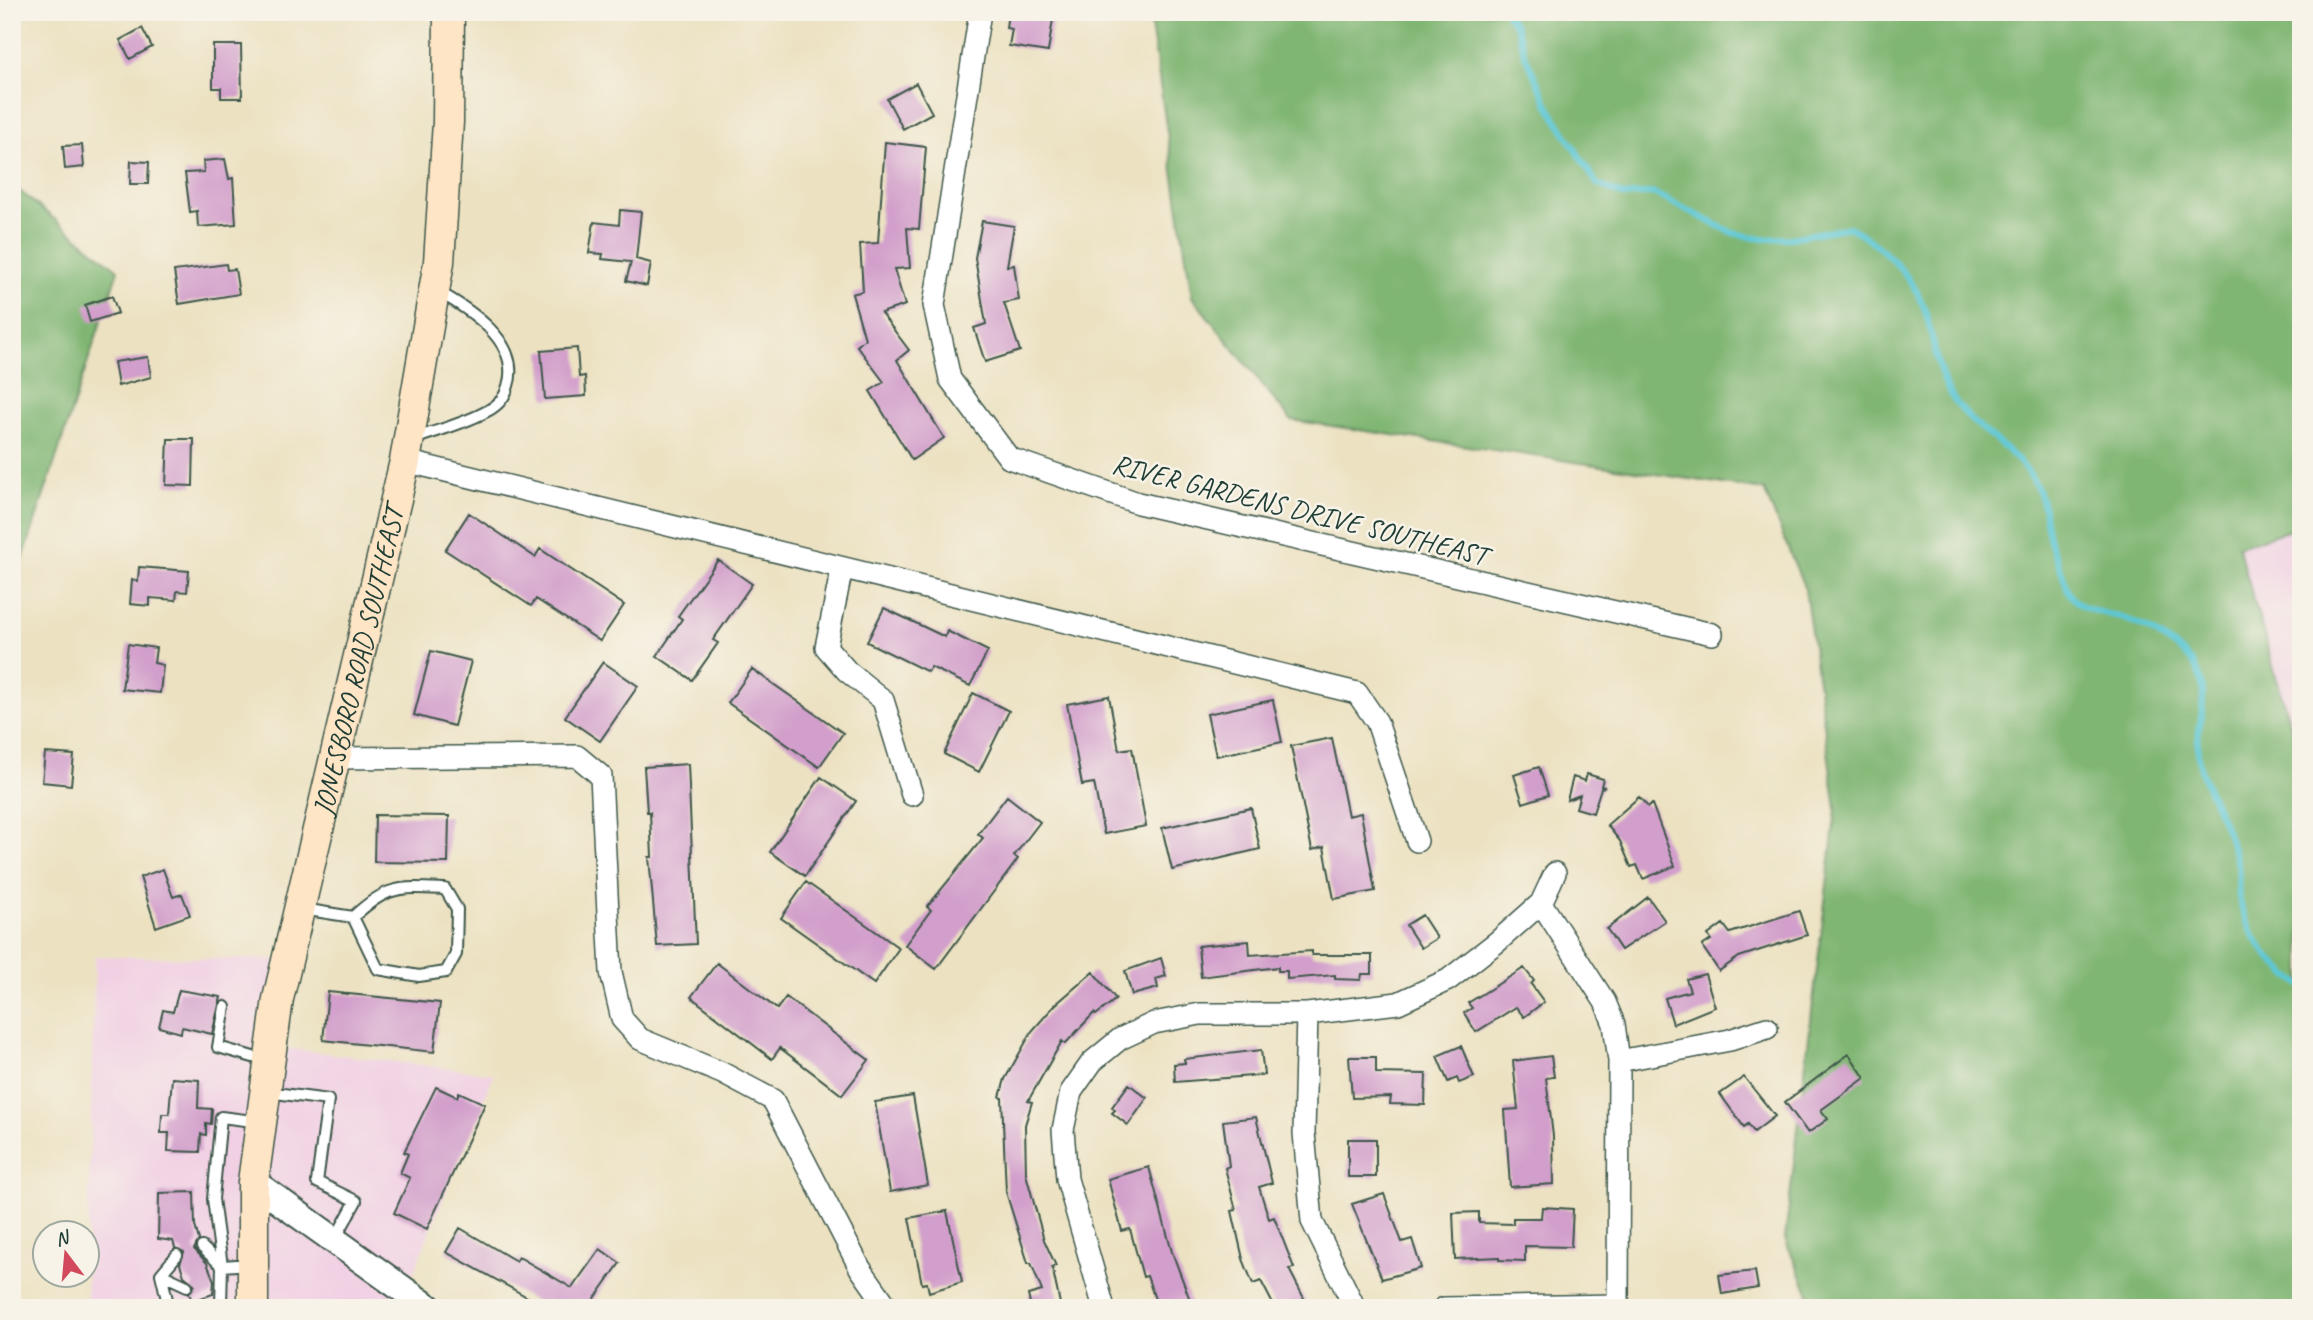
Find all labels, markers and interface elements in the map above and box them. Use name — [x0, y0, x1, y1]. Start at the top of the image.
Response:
street label: RIVER GARDENS DRIVE SOUTHEAST — [1109, 446, 1497, 575]
street label: JONESBORO ROAD SOUTHEAST — [305, 497, 413, 821]
north arrow — [32, 1218, 102, 1288]
text: N — [53, 1225, 74, 1252]

